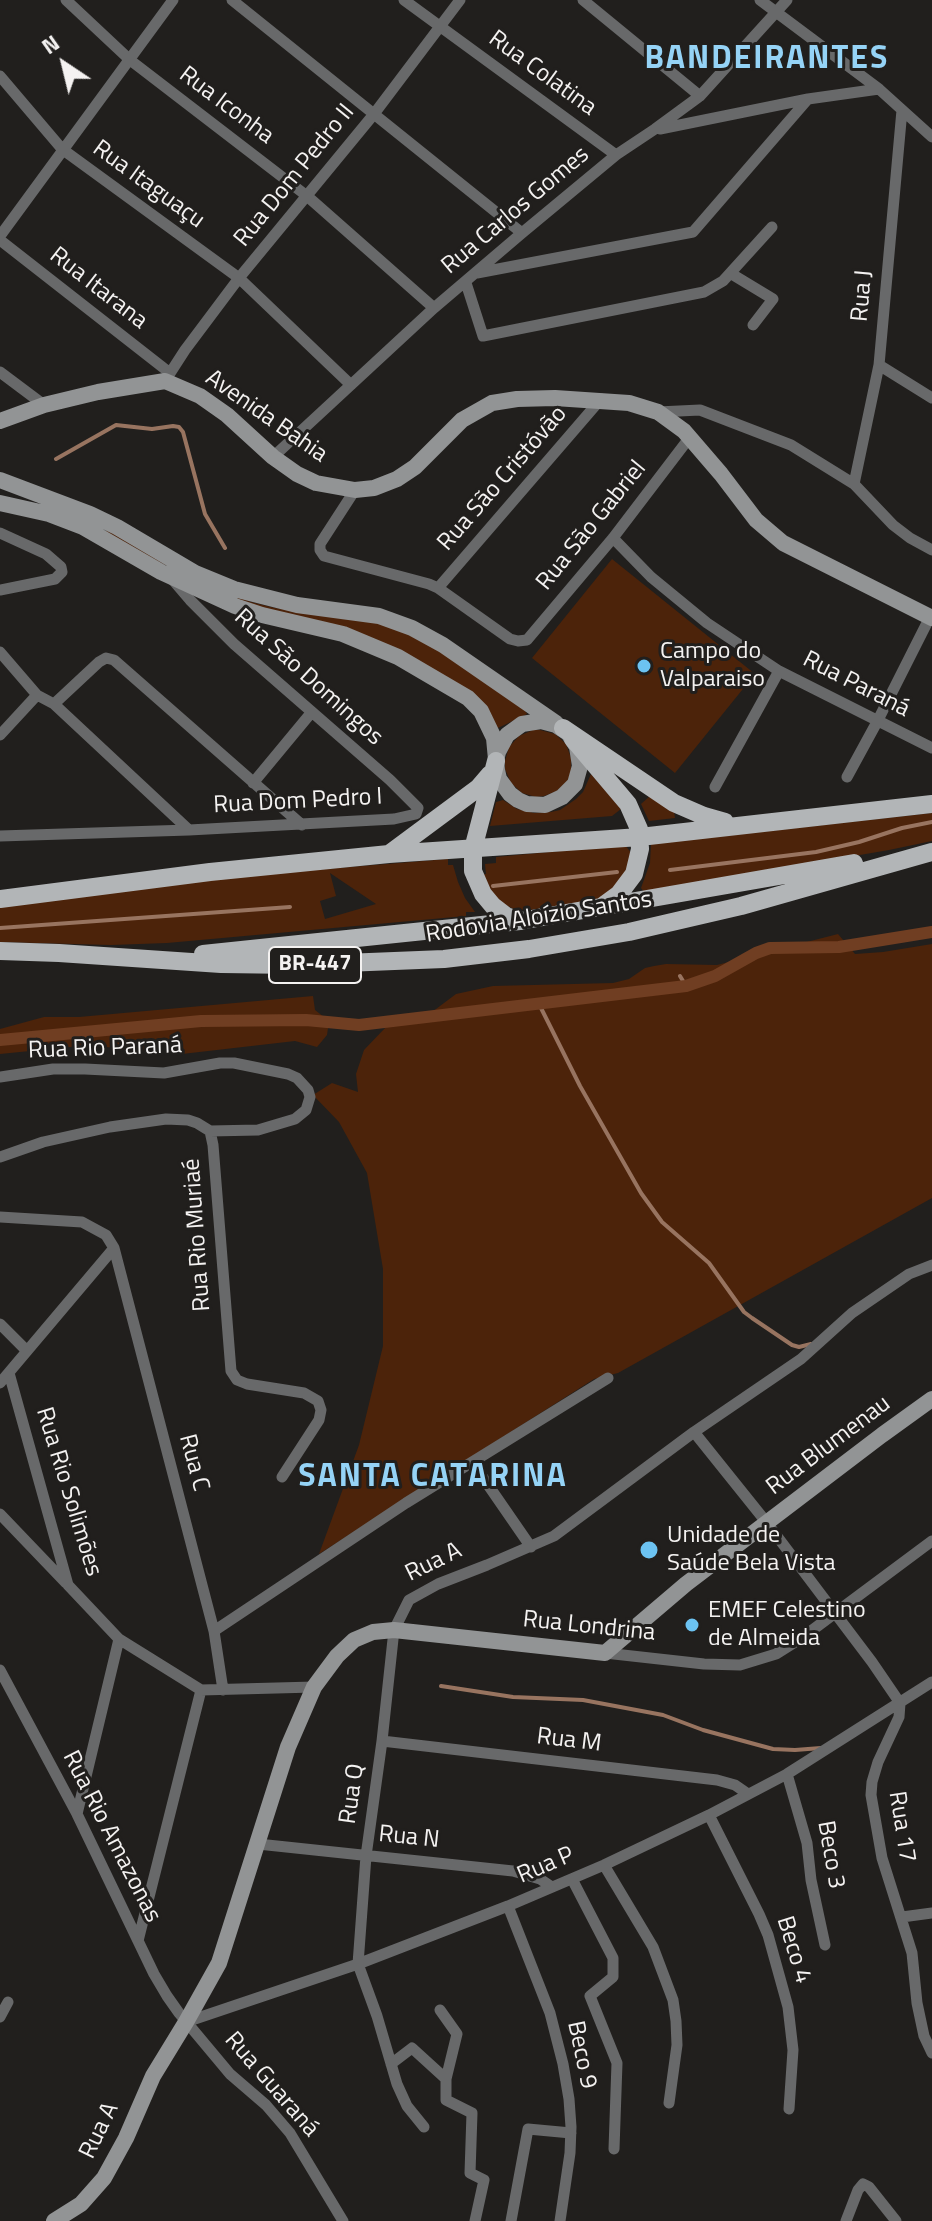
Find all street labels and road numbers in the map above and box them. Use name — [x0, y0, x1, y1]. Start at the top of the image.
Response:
street label: Rua Colatina — [482, 25, 602, 123]
street label: Rua Iconha — [173, 61, 279, 151]
street label: Rua Dom Pedro II — [229, 99, 361, 253]
street label: Rua Itaguaçu — [86, 135, 210, 235]
street label: Rua Carlos Gomes — [436, 141, 596, 281]
street label: Rua Itarana — [43, 242, 153, 336]
street label: Rua J — [846, 269, 880, 323]
street label: Avenida Bahia — [199, 364, 333, 470]
street label: Rua São Cristóvão — [432, 401, 574, 557]
street label: Rua São Gabriel — [531, 455, 653, 597]
street label: Rua São Domingos — [228, 604, 388, 752]
street label: Rua Paraná — [798, 646, 914, 724]
street label: Rua Dom Pedro I — [213, 783, 383, 821]
street label: Rodovia Aloízio Santos — [424, 886, 654, 950]
road number: BR-447 — [269, 947, 361, 983]
street label: Rua Rio Paraná — [27, 1032, 183, 1066]
street label: Rua Rio Muriaé — [178, 1158, 218, 1312]
street label: Rua Blumenau — [761, 1390, 897, 1502]
street label: Rua Rio Solimões — [29, 1404, 107, 1580]
street label: Rua C — [172, 1431, 214, 1495]
street label: Rua A — [401, 1537, 467, 1589]
street label: Rua Londrina — [521, 1606, 657, 1648]
street label: Rua M — [535, 1723, 603, 1759]
street label: Rua Rio Amazonas — [55, 1746, 167, 1928]
street label: Rua Q — [335, 1762, 371, 1826]
street label: Rua 17 — [881, 1789, 921, 1865]
street label: Beco 3 — [810, 1819, 850, 1891]
street label: Rua N — [377, 1820, 441, 1856]
street label: Rua P — [513, 1841, 579, 1891]
street label: Beco 4 — [769, 1913, 817, 1987]
street label: Beco 9 — [560, 2018, 602, 2092]
street label: Rua Guaraná — [218, 2027, 324, 2143]
street label: Rua A — [74, 2098, 126, 2164]

